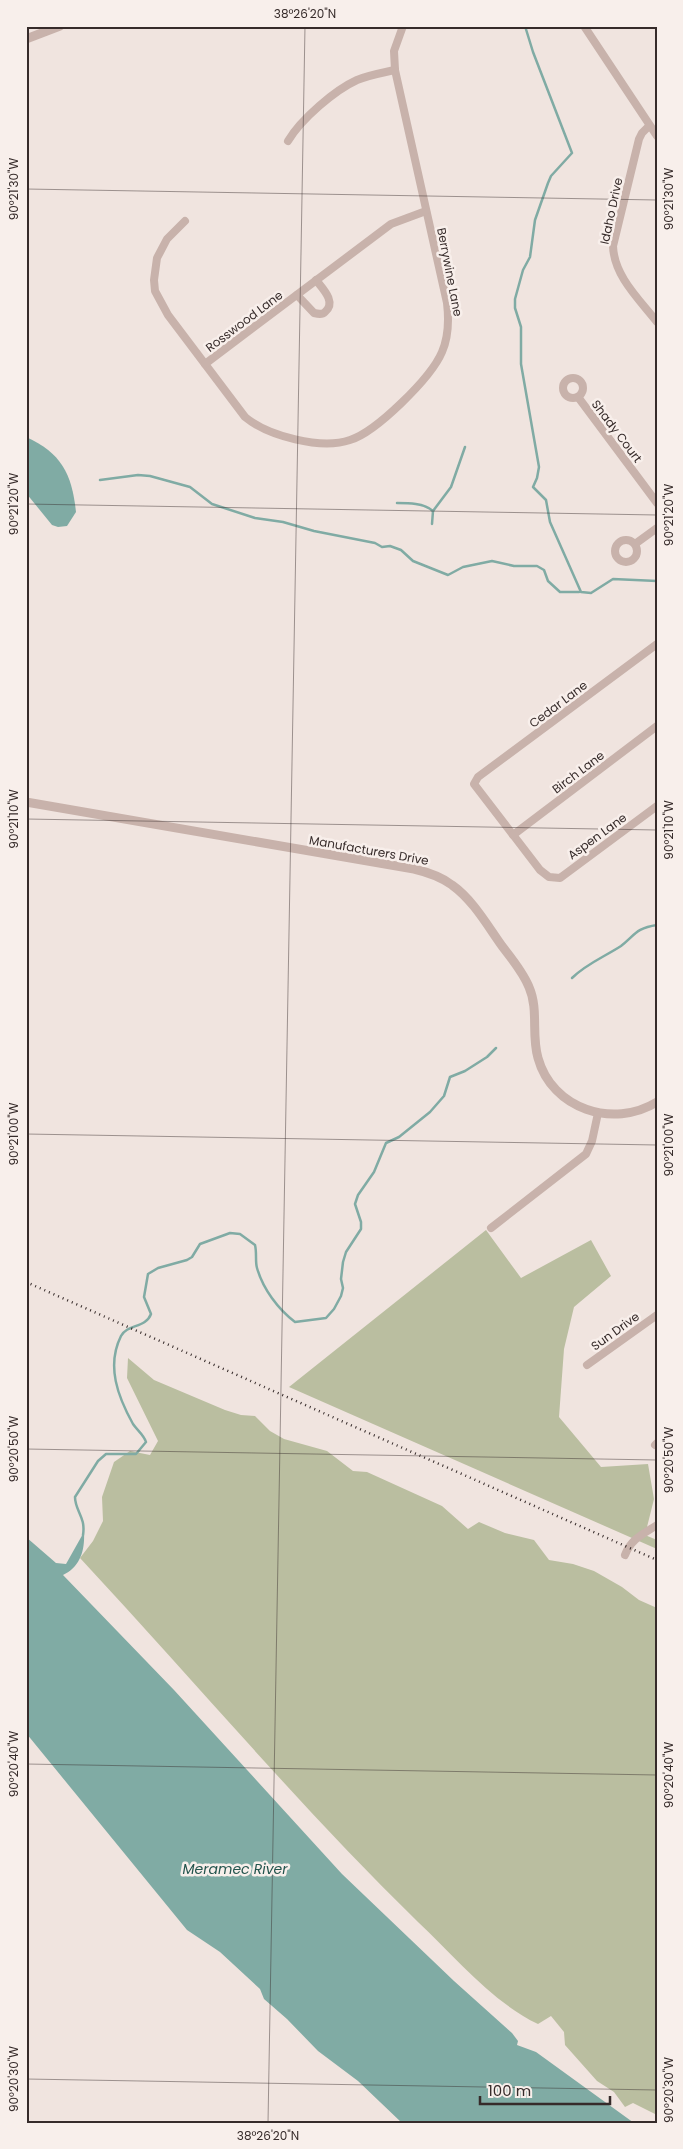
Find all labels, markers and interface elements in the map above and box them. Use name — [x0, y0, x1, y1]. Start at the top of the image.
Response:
text: 38°26'20"N — [274, 5, 336, 22]
text: 90°21'30"W — [5, 157, 22, 220]
text: 90°21'30"W — [660, 167, 677, 230]
street label: Idaho Drive — [596, 176, 626, 246]
street label: Berrywine Lane — [433, 226, 467, 318]
street label: Rosswood Lane — [202, 286, 286, 356]
street label: Shady Court — [588, 396, 646, 466]
text: 90°21'20"W — [5, 473, 22, 535]
text: 90°21'20"W — [660, 484, 677, 546]
street label: Cedar Lane — [525, 676, 591, 732]
street label: Birch Lane — [548, 747, 608, 797]
text: 90°21'10"W — [5, 789, 22, 849]
text: 90°21'10"W — [660, 800, 677, 860]
street label: Aspen Lane — [564, 809, 630, 863]
street label: Manufacturers Drive — [308, 831, 430, 869]
text: 90°21'00"W — [5, 1102, 22, 1165]
text: 90°21'00"W — [660, 1113, 677, 1176]
street label: Sun Drive — [587, 1308, 643, 1354]
text: 90°20'50"W — [5, 1415, 22, 1482]
text: 90°20'50"W — [660, 1426, 677, 1493]
text: 90°20'40"W — [5, 1730, 22, 1797]
text: 90°20'40"W — [660, 1741, 677, 1808]
water label: Meramec River — [183, 1859, 288, 1879]
text: 90°20'30"W — [5, 2046, 22, 2112]
text: 90°20'30"W — [660, 2057, 677, 2123]
scale bar — [480, 2074, 610, 2106]
text: 100 m — [488, 2080, 531, 2101]
text: 38°26'20"N — [237, 2127, 299, 2144]

